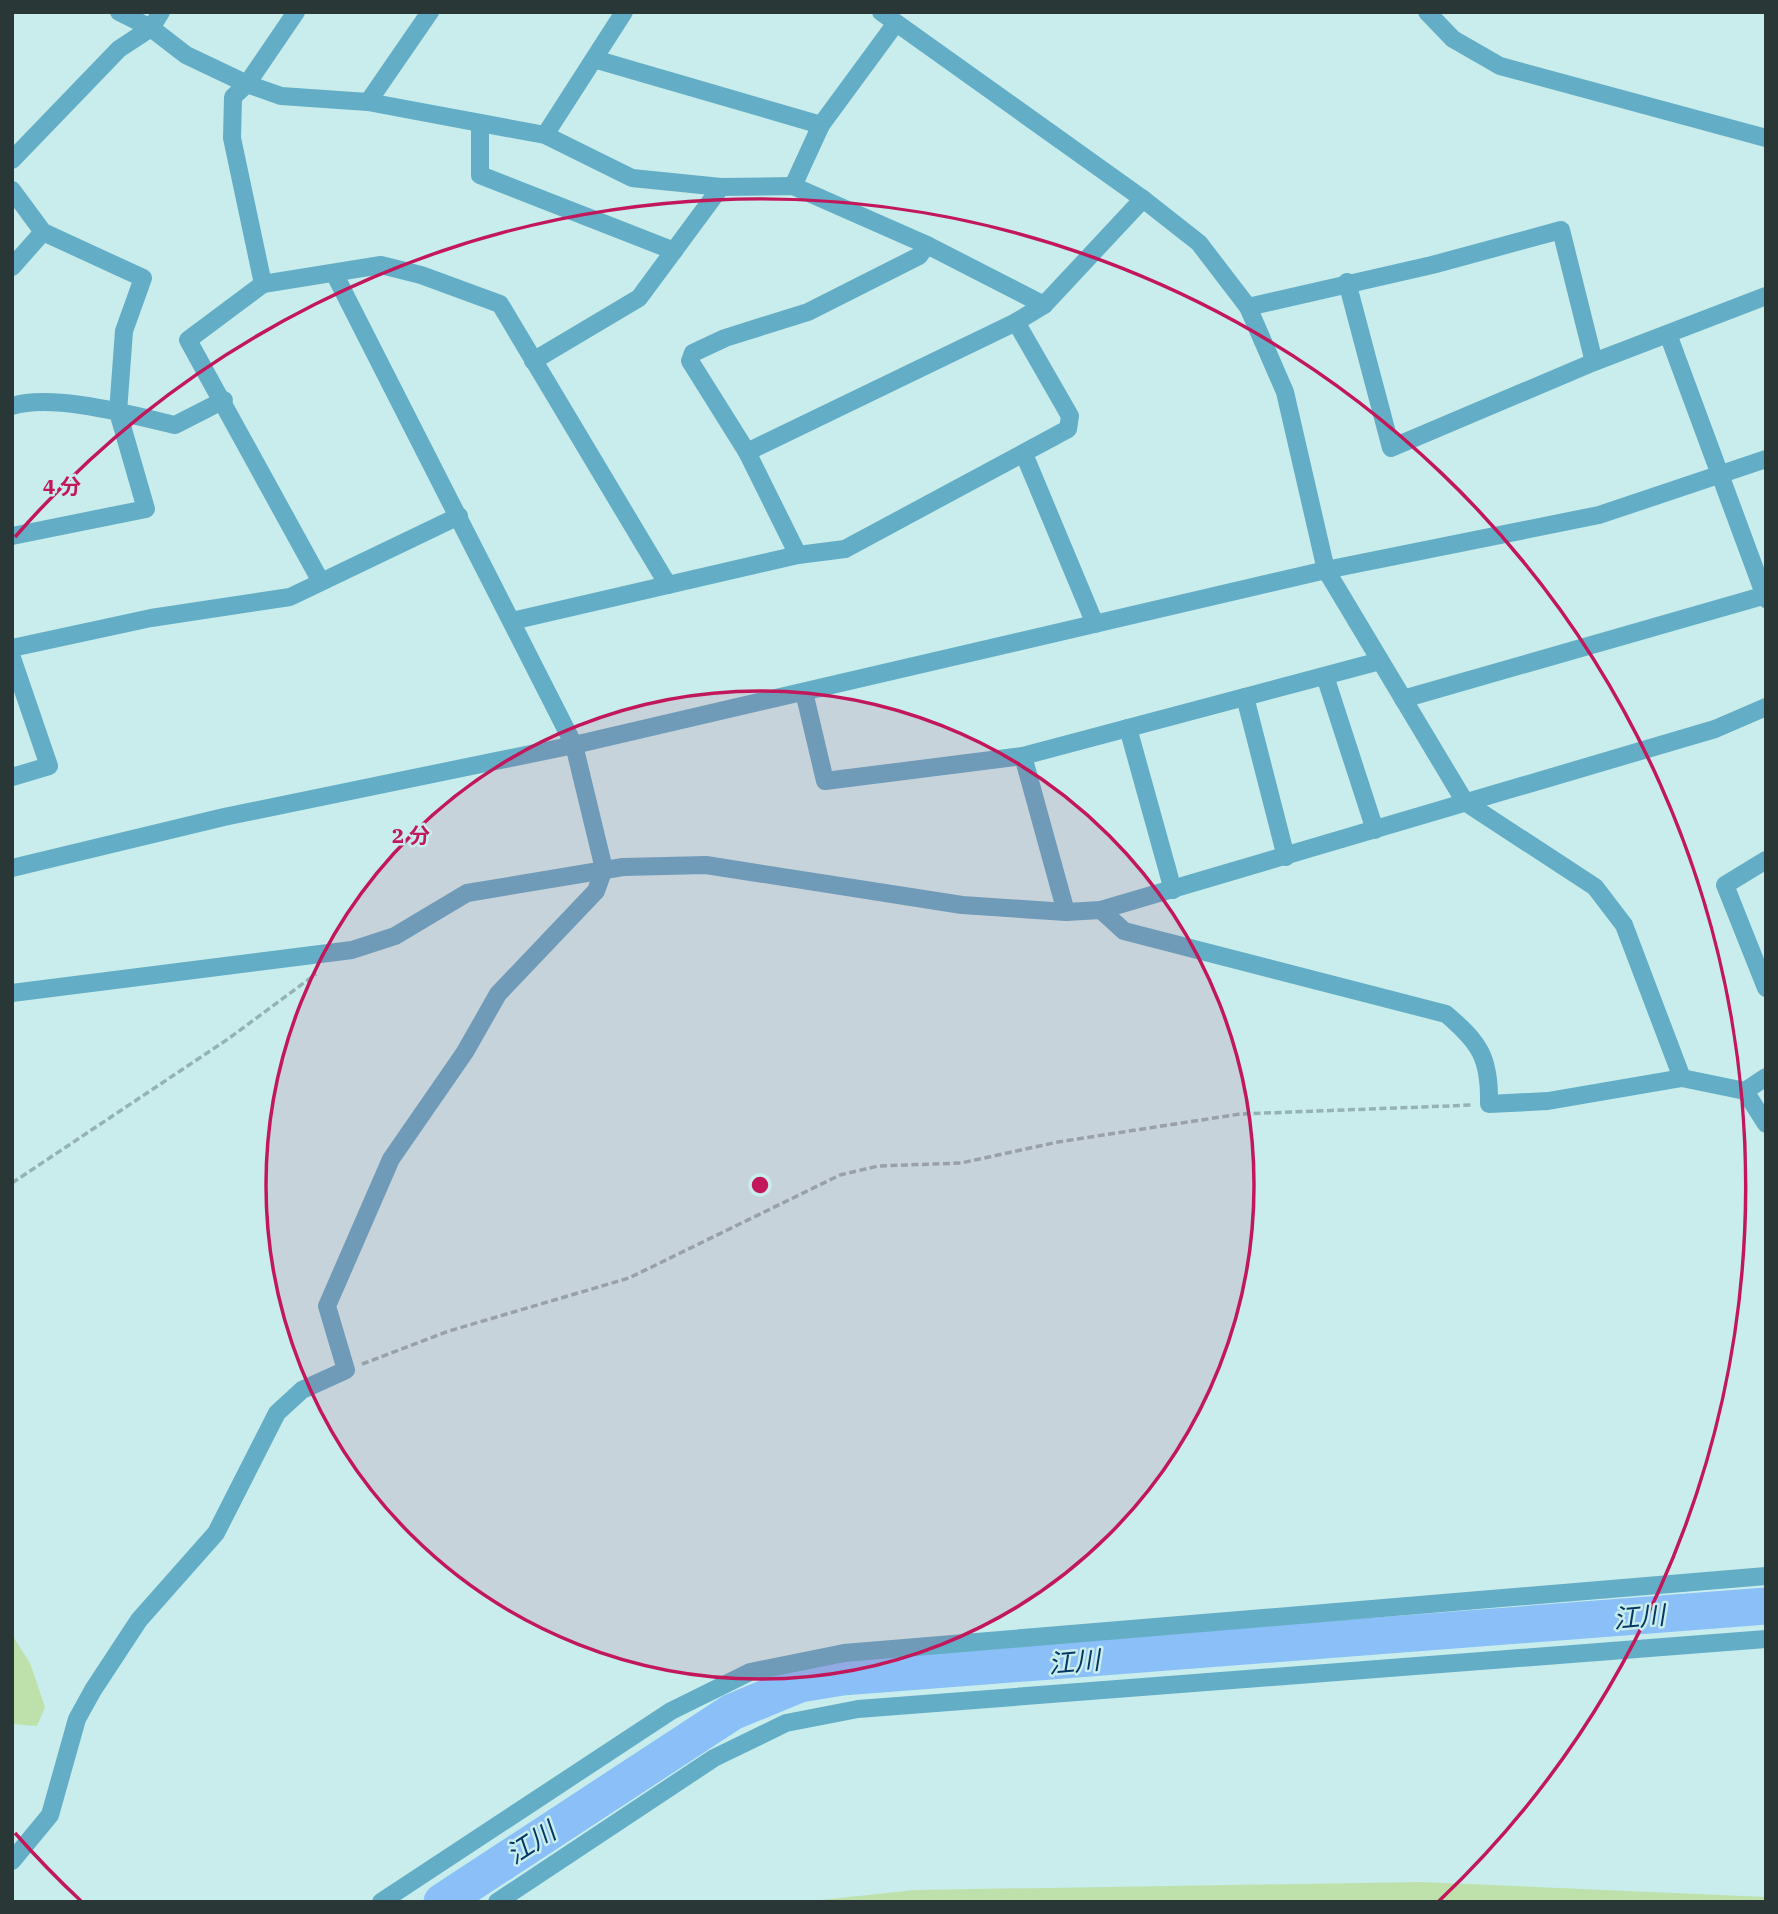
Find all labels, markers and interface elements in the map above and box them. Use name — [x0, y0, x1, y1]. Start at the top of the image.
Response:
text: 4 分 — [43, 472, 81, 500]
text: 2 分 — [392, 821, 430, 849]
centre of rings — [748, 1173, 772, 1197]
water label: 江川 — [1612, 1597, 1669, 1635]
water label: 江川 — [1047, 1642, 1104, 1680]
water label: 江川 — [499, 1812, 564, 1871]

